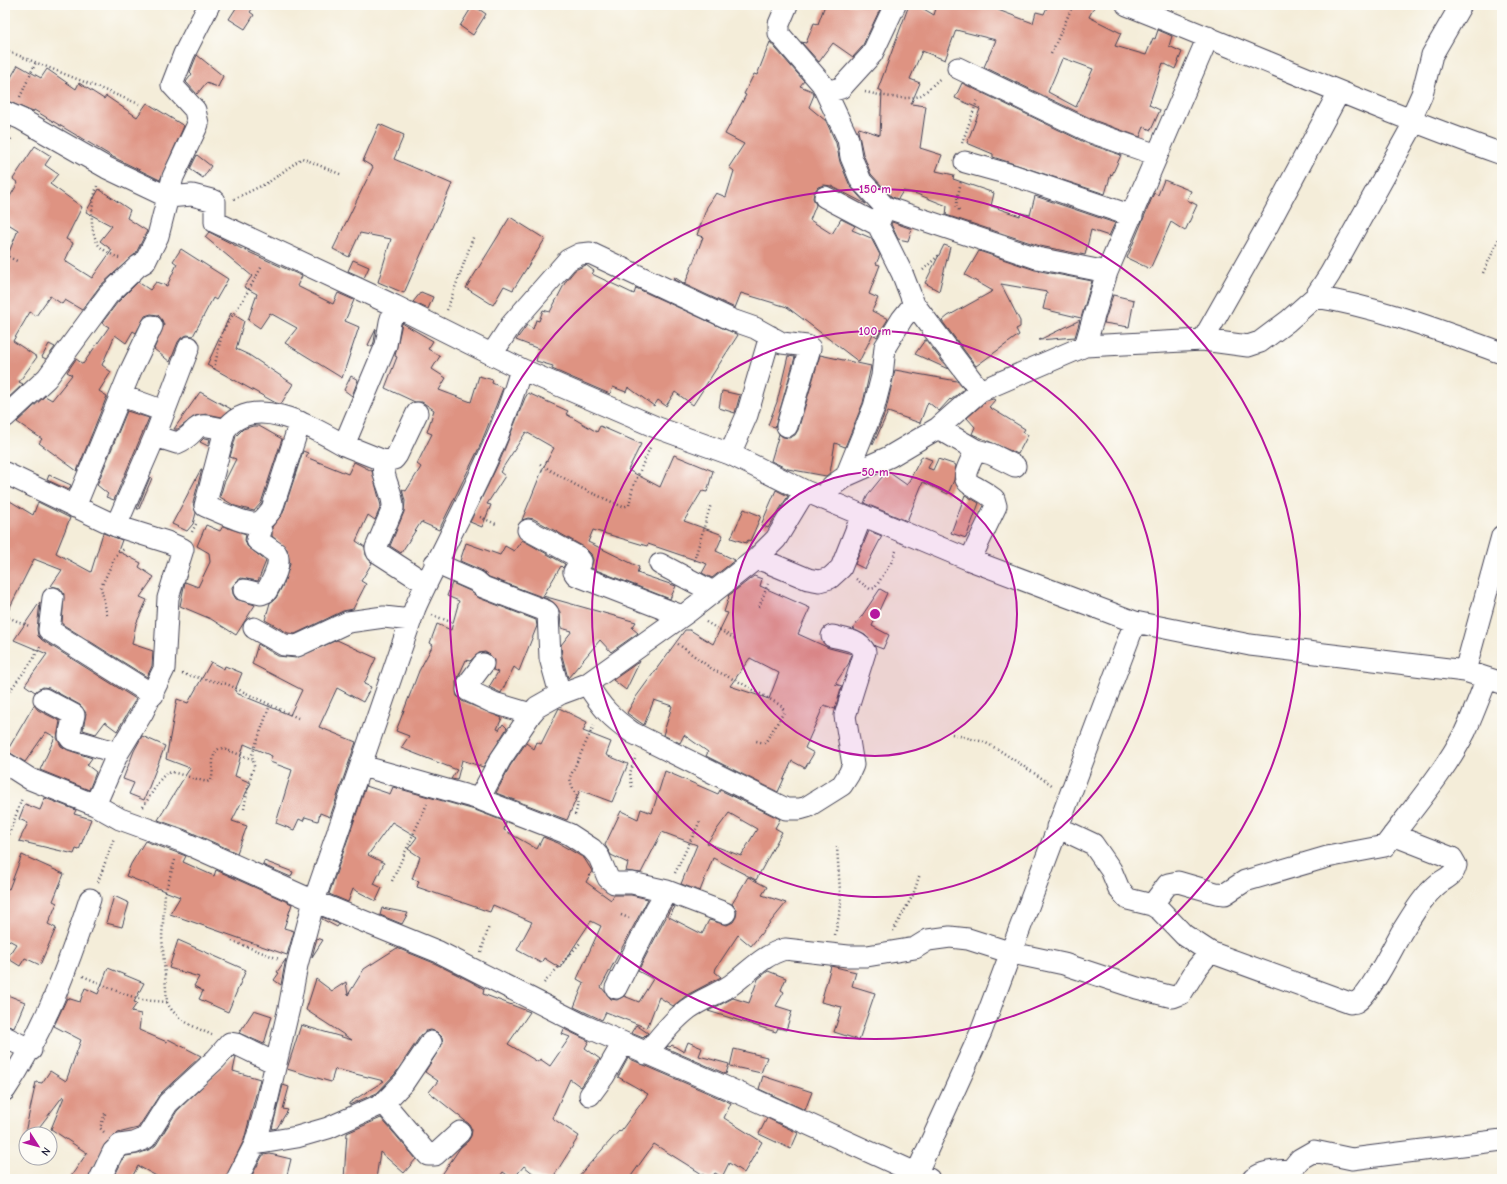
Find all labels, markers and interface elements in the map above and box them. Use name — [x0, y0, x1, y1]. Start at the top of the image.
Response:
text: 150 m — [859, 182, 891, 196]
text: 100 m — [859, 324, 891, 338]
text: 50 m — [861, 465, 889, 479]
centre of rings — [868, 607, 882, 621]
north arrow — [18, 1126, 58, 1166]
text: N — [38, 1145, 53, 1158]

